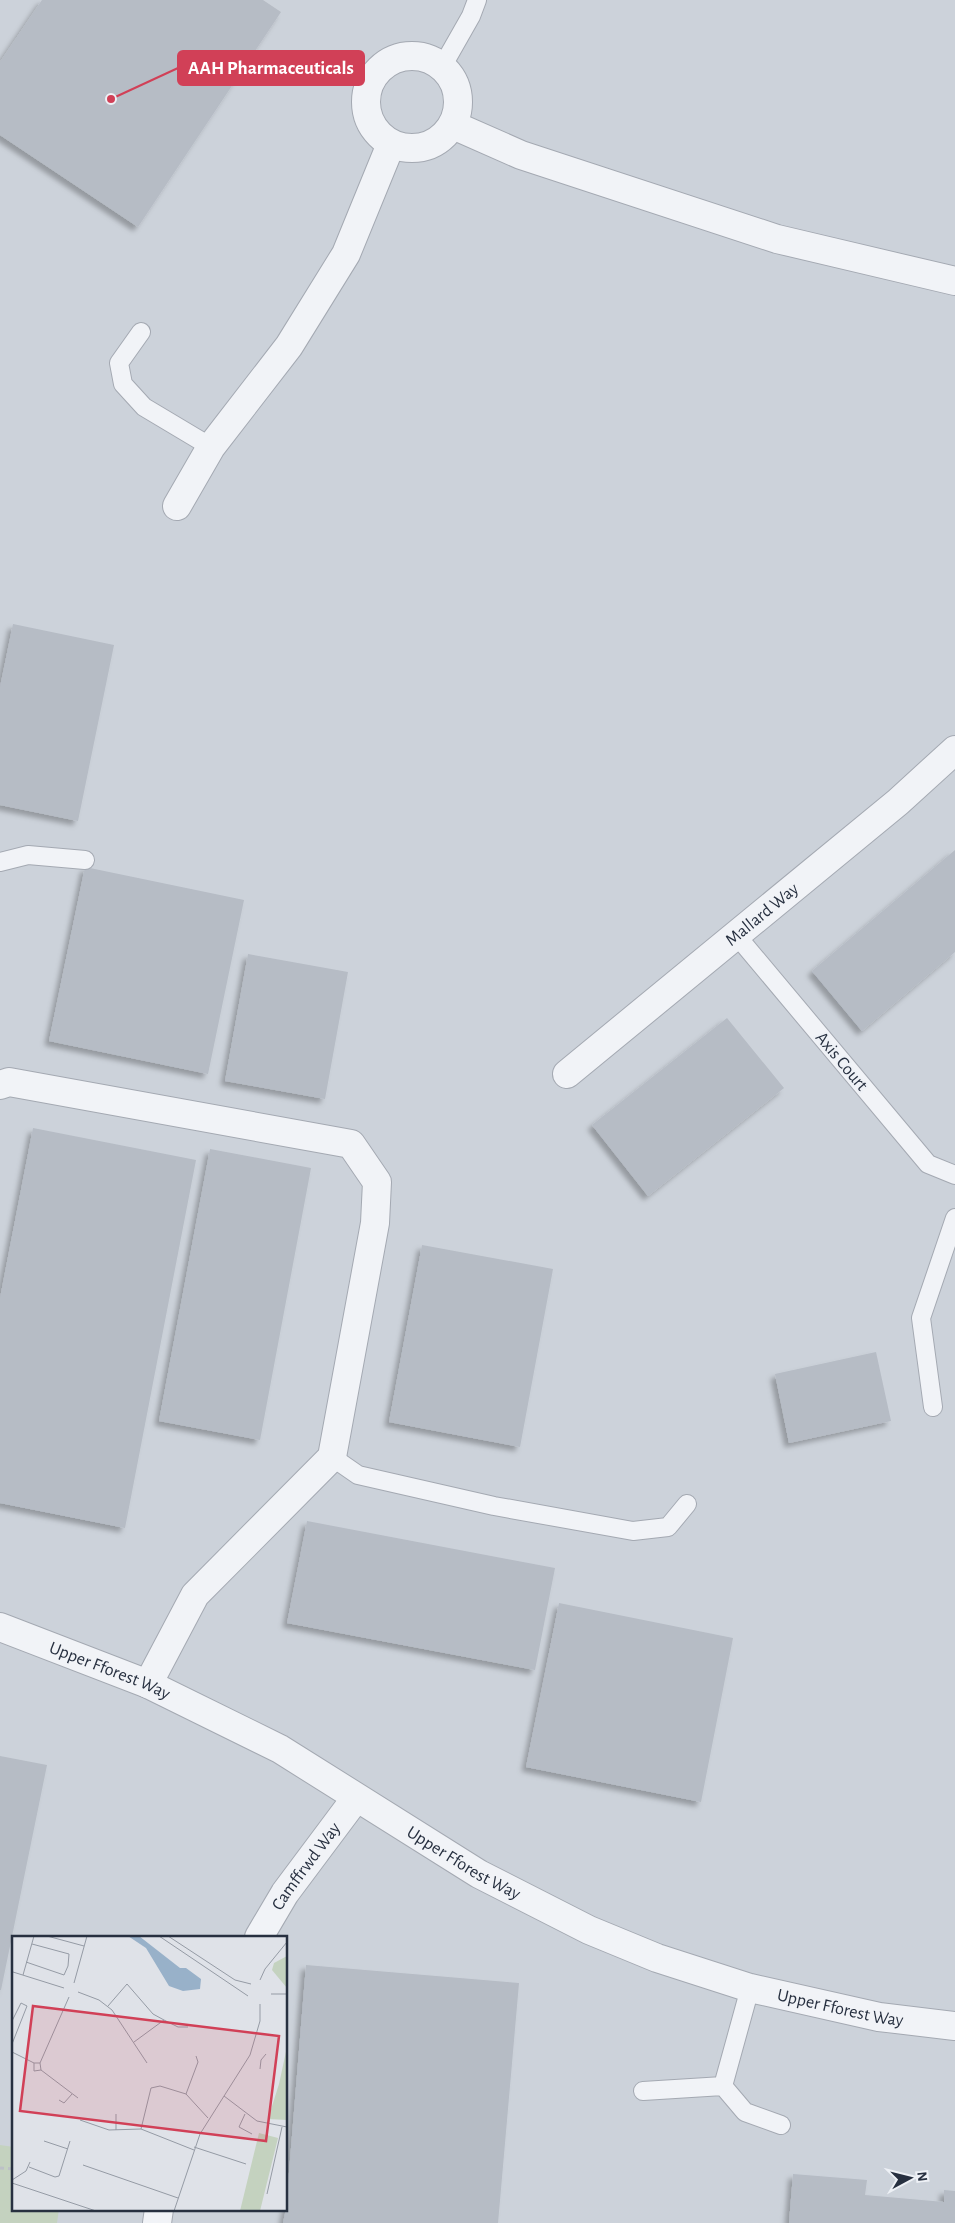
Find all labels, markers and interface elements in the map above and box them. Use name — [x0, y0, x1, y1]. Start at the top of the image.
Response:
callout: AAH Pharmaceuticals — [178, 51, 364, 85]
text: AAH Pharmaceuticals — [188, 59, 354, 78]
street label: Mallard Way — [722, 880, 802, 950]
street label: Axis Court — [812, 1029, 871, 1095]
street label: Upper Fforest Way — [47, 1639, 173, 1704]
street label: Camffrwd Way — [269, 1819, 345, 1914]
street label: Upper Fforest Way — [403, 1823, 523, 1904]
inset map — [12, 1936, 288, 2210]
street label: Upper Fforest Way — [775, 1986, 905, 2030]
north arrow — [885, 2153, 935, 2203]
text: N — [914, 2171, 929, 2182]

